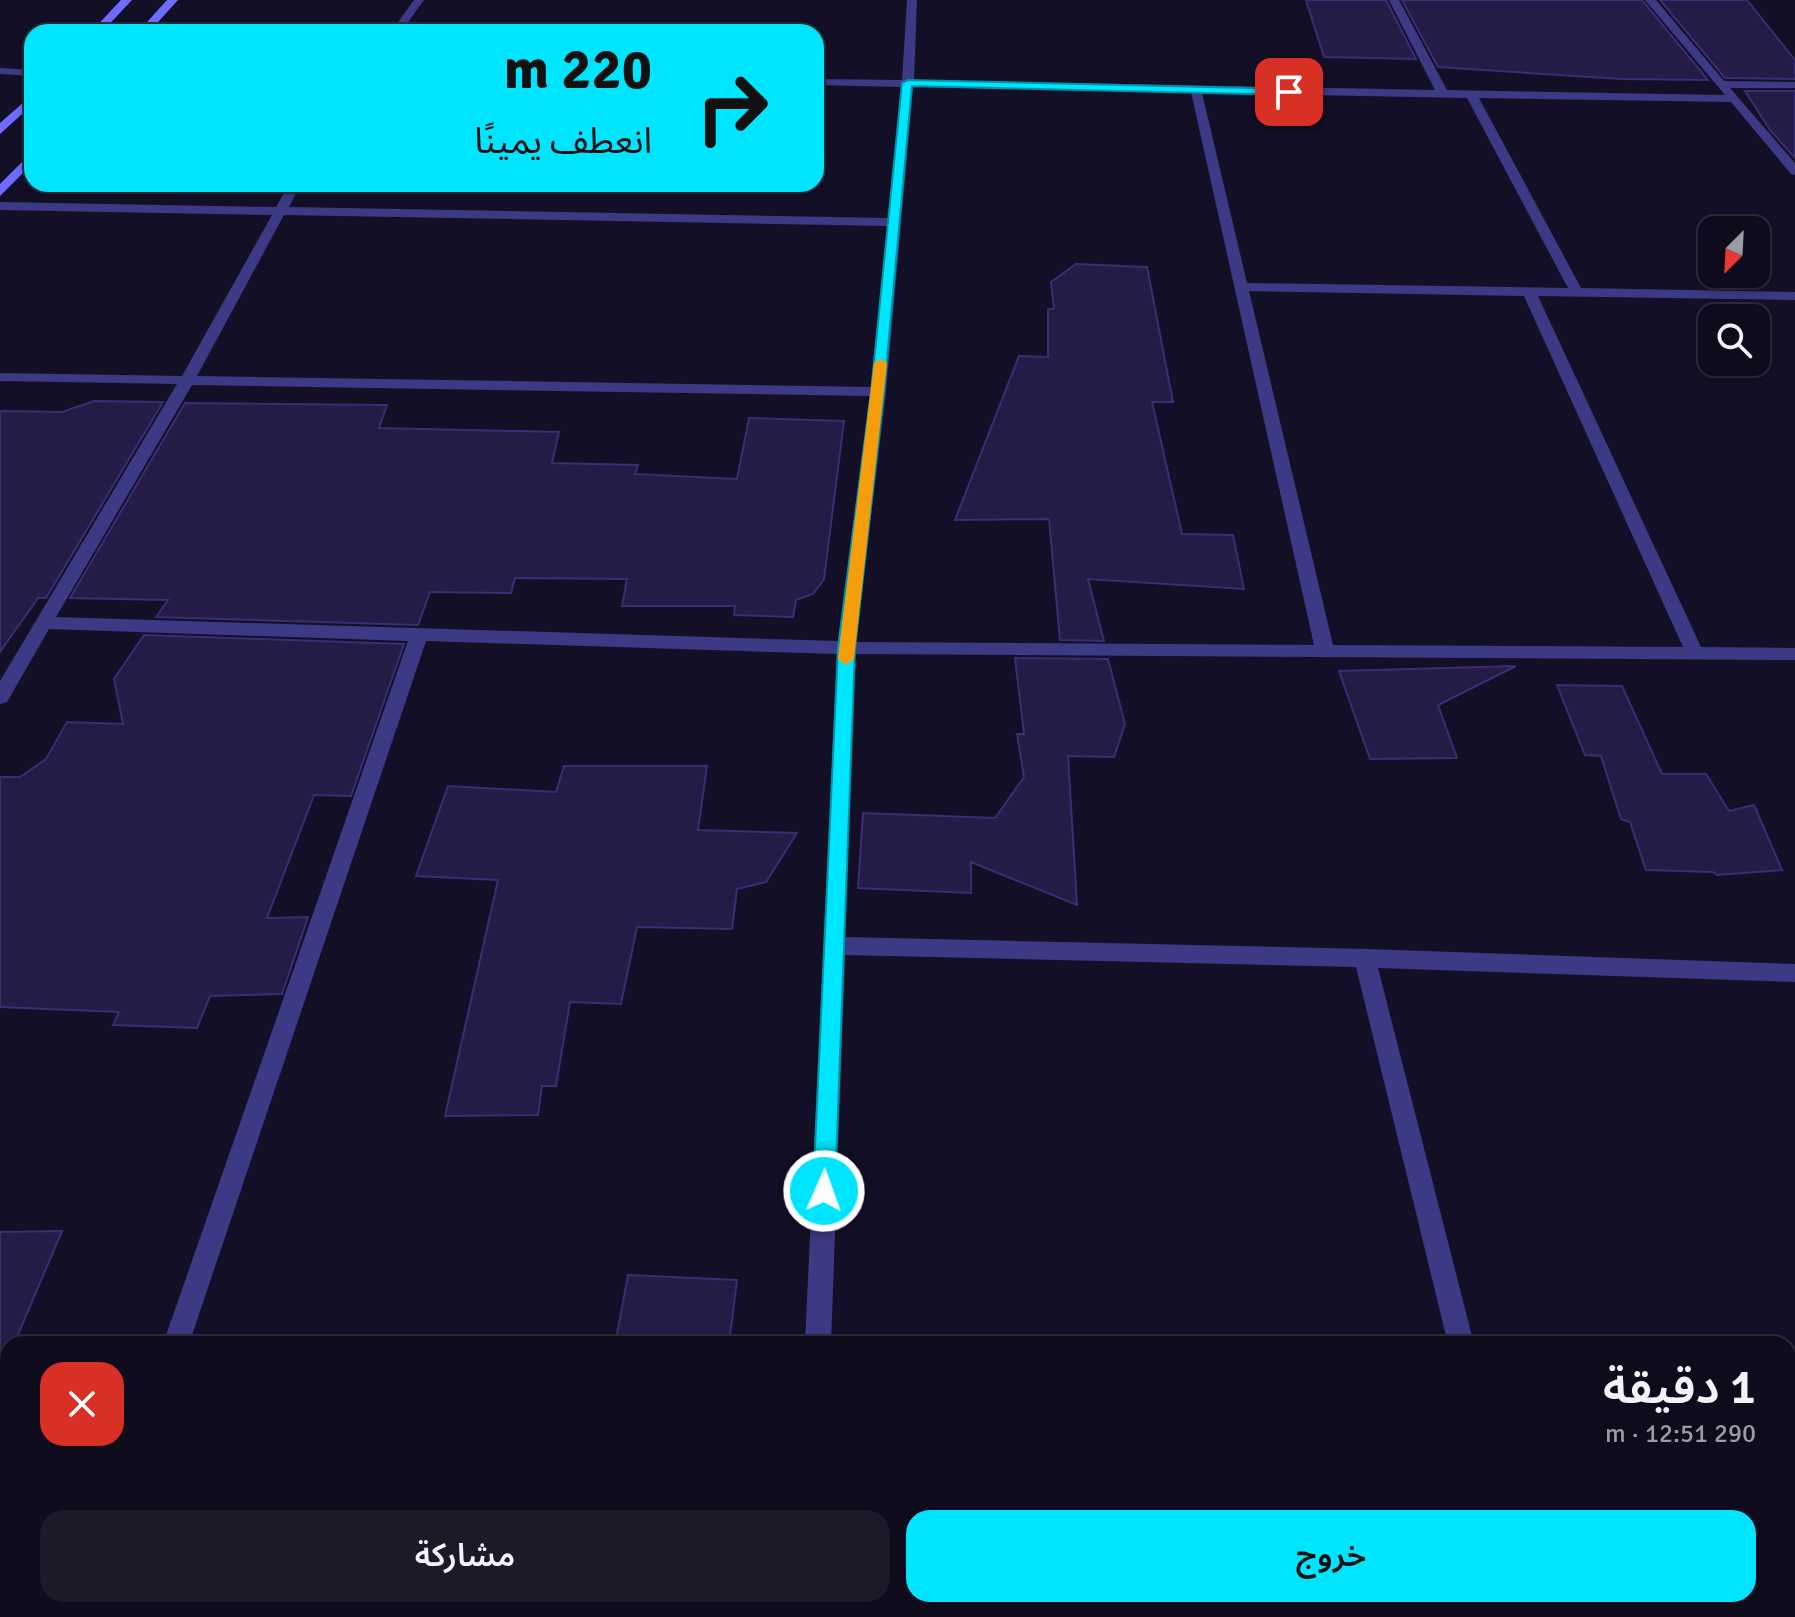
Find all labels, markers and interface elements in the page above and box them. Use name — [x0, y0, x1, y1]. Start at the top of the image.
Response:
text: 220 m — [504, 35, 652, 104]
icon: right — [680, 56, 784, 160]
pin — [1255, 58, 1323, 126]
icon: arrive — [1267, 70, 1311, 114]
text: انعطف يمينًا — [474, 119, 652, 164]
north arrow — [1698, 216, 1770, 288]
map controls — [1698, 216, 1770, 376]
button: search — [1698, 304, 1770, 376]
position arrow — [782, 1149, 866, 1233]
text: 1 دقيقة — [1603, 1358, 1756, 1417]
button: close — [40, 1362, 124, 1446]
text: 290 m · 12:51 — [1605, 1418, 1756, 1450]
button: مشاركة — [40, 1510, 890, 1602]
button: خروج — [906, 1510, 1756, 1602]

